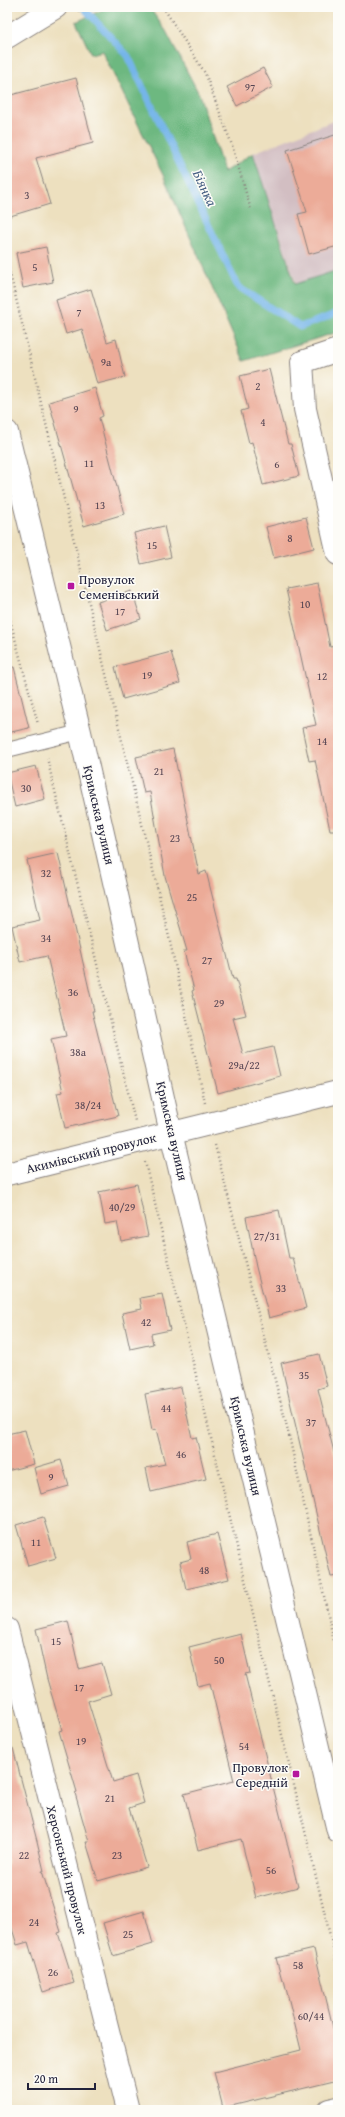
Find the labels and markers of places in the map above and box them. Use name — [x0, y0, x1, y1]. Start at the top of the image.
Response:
place label: Провулок Семенівський — [79, 570, 160, 604]
marker: Провулок Семенівський — [66, 581, 76, 591]
place label: Провулок Середній — [232, 1758, 288, 1792]
marker: Провулок Середній — [291, 1769, 301, 1779]

